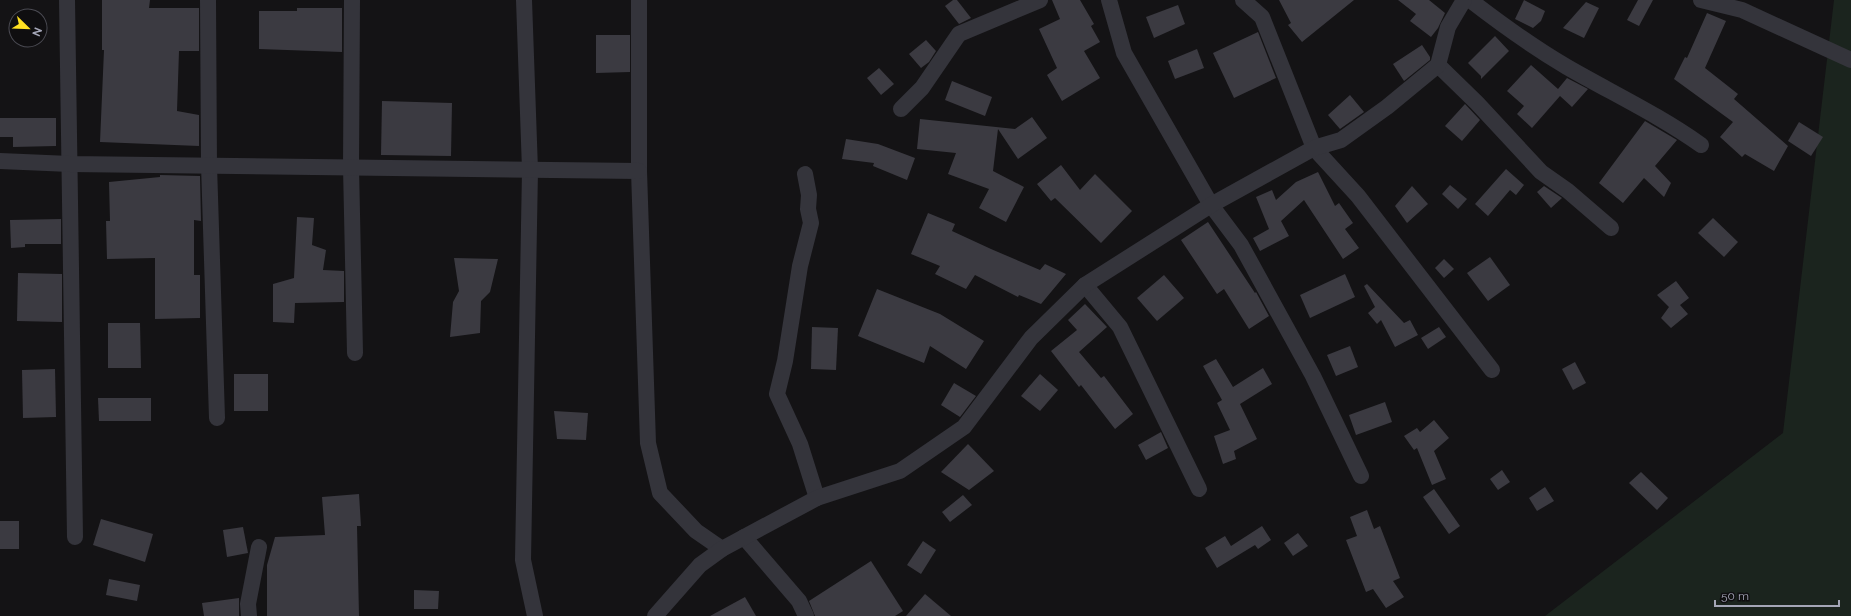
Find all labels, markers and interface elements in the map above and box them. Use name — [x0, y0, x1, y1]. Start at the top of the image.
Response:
north arrow — [8, 8, 48, 48]
text: N — [29, 25, 44, 38]
scale bar — [1715, 582, 1839, 608]
text: 50 m — [1721, 589, 1749, 603]

